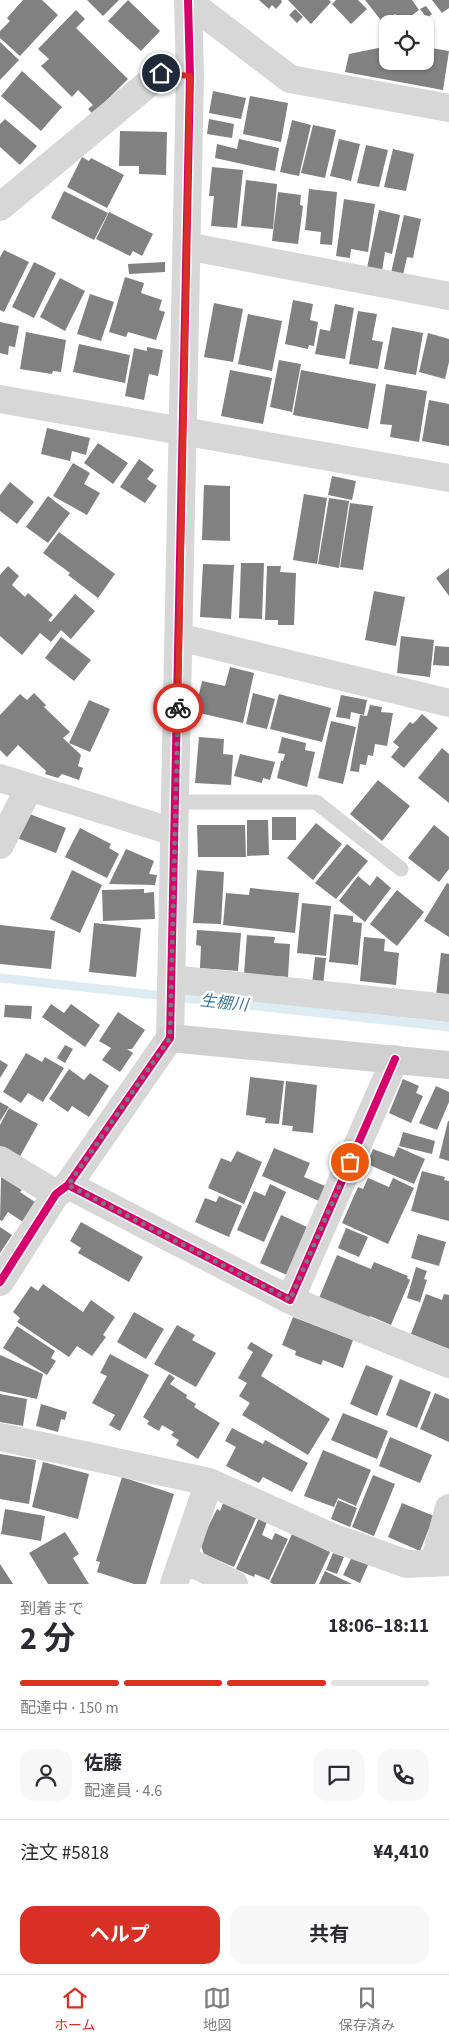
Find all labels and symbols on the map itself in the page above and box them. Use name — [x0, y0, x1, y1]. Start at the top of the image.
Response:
pin — [140, 52, 182, 94]
courier — [153, 683, 203, 733]
water label: 生棚川 — [199, 990, 251, 1017]
pin — [329, 1141, 371, 1183]

